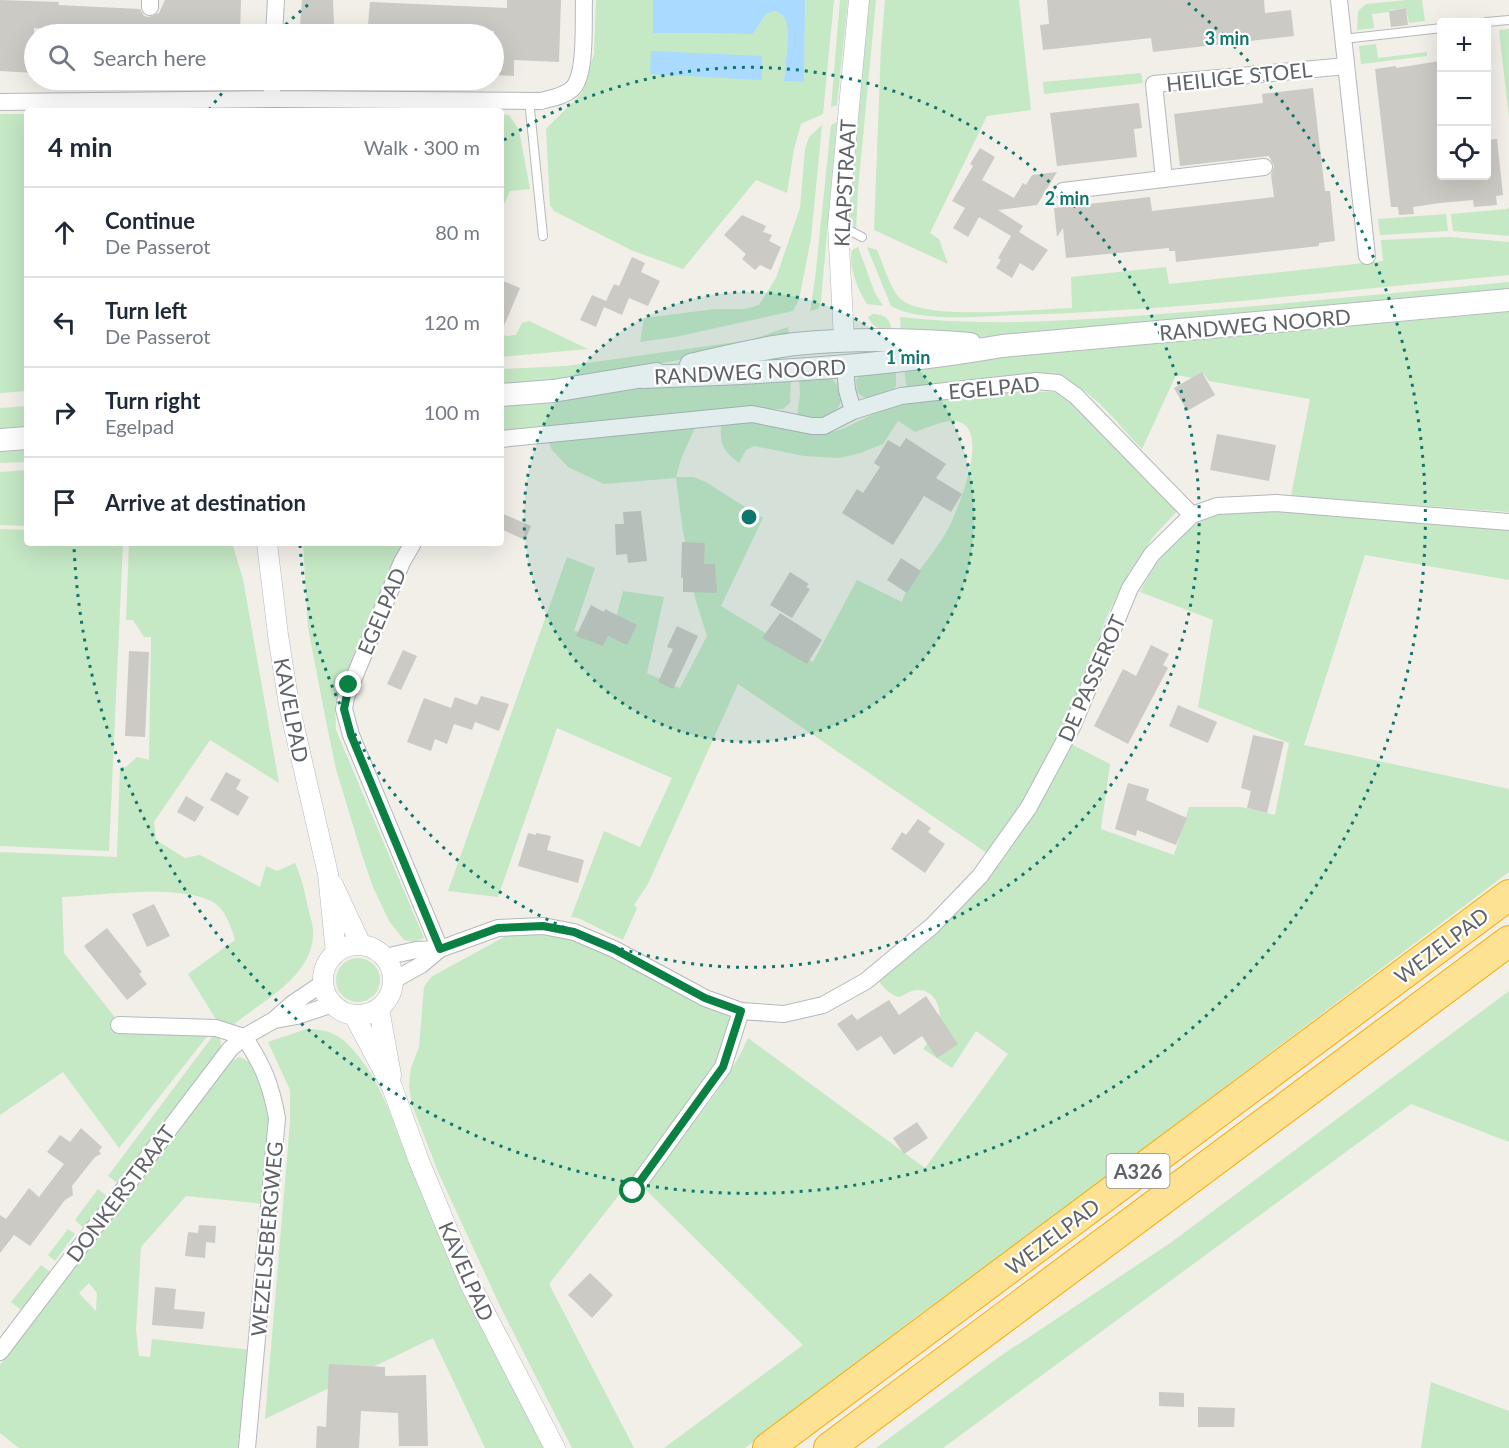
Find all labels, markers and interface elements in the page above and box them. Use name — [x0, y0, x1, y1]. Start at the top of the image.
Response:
map controls — [1437, 18, 1491, 180]
button: + — [1437, 18, 1491, 72]
search box — [24, 24, 504, 90]
text: 3 min — [1205, 27, 1249, 49]
icon: search — [45, 41, 78, 74]
text: Search here — [93, 44, 206, 71]
street label: HEILIGE STOEL — [1165, 56, 1313, 96]
button: − — [1437, 72, 1491, 126]
street label: KLAPSTRAAT — [828, 118, 860, 247]
button: locate — [1437, 126, 1491, 180]
text: 4 min — [48, 131, 112, 163]
text: Walk · 300 m — [364, 135, 480, 159]
text: 2 min — [1045, 187, 1089, 209]
text: Continue — [105, 207, 195, 234]
icon: ahead — [48, 216, 81, 249]
text: 80 m — [435, 220, 480, 244]
text: De Passerot — [105, 234, 210, 258]
text: Turn left — [105, 297, 187, 324]
street label: RANDWEG NOORD — [1158, 303, 1352, 345]
icon: left — [48, 306, 81, 339]
text: 120 m — [424, 310, 480, 334]
text: De Passerot — [105, 324, 210, 348]
text: 1 min — [886, 346, 930, 368]
street label: RANDWEG NOORD — [653, 353, 847, 389]
street label: EGELPAD — [947, 371, 1041, 403]
text: Turn right — [105, 387, 200, 414]
icon: right — [48, 396, 81, 429]
text: 100 m — [424, 400, 480, 424]
text: Egelpad — [105, 414, 174, 438]
icon: arrive — [48, 486, 81, 519]
text: Arrive at destination — [105, 489, 306, 516]
centre of rings — [739, 507, 759, 527]
street label: EGELPAD — [352, 564, 410, 658]
street label: DE PASSEROT — [1052, 610, 1130, 745]
street label: KAVELPAD — [270, 656, 314, 764]
route end — [335, 671, 361, 697]
street label: WEZELPAD — [1389, 902, 1493, 988]
street label: DONKERSTRAAT — [61, 1119, 180, 1266]
street label: WEZELSEBERGWEG — [245, 1140, 287, 1338]
road number: A326 — [1106, 1154, 1170, 1188]
route start — [619, 1177, 645, 1203]
street label: WEZELPAD — [1000, 1193, 1104, 1279]
street label: KAVELPAD — [434, 1218, 500, 1324]

